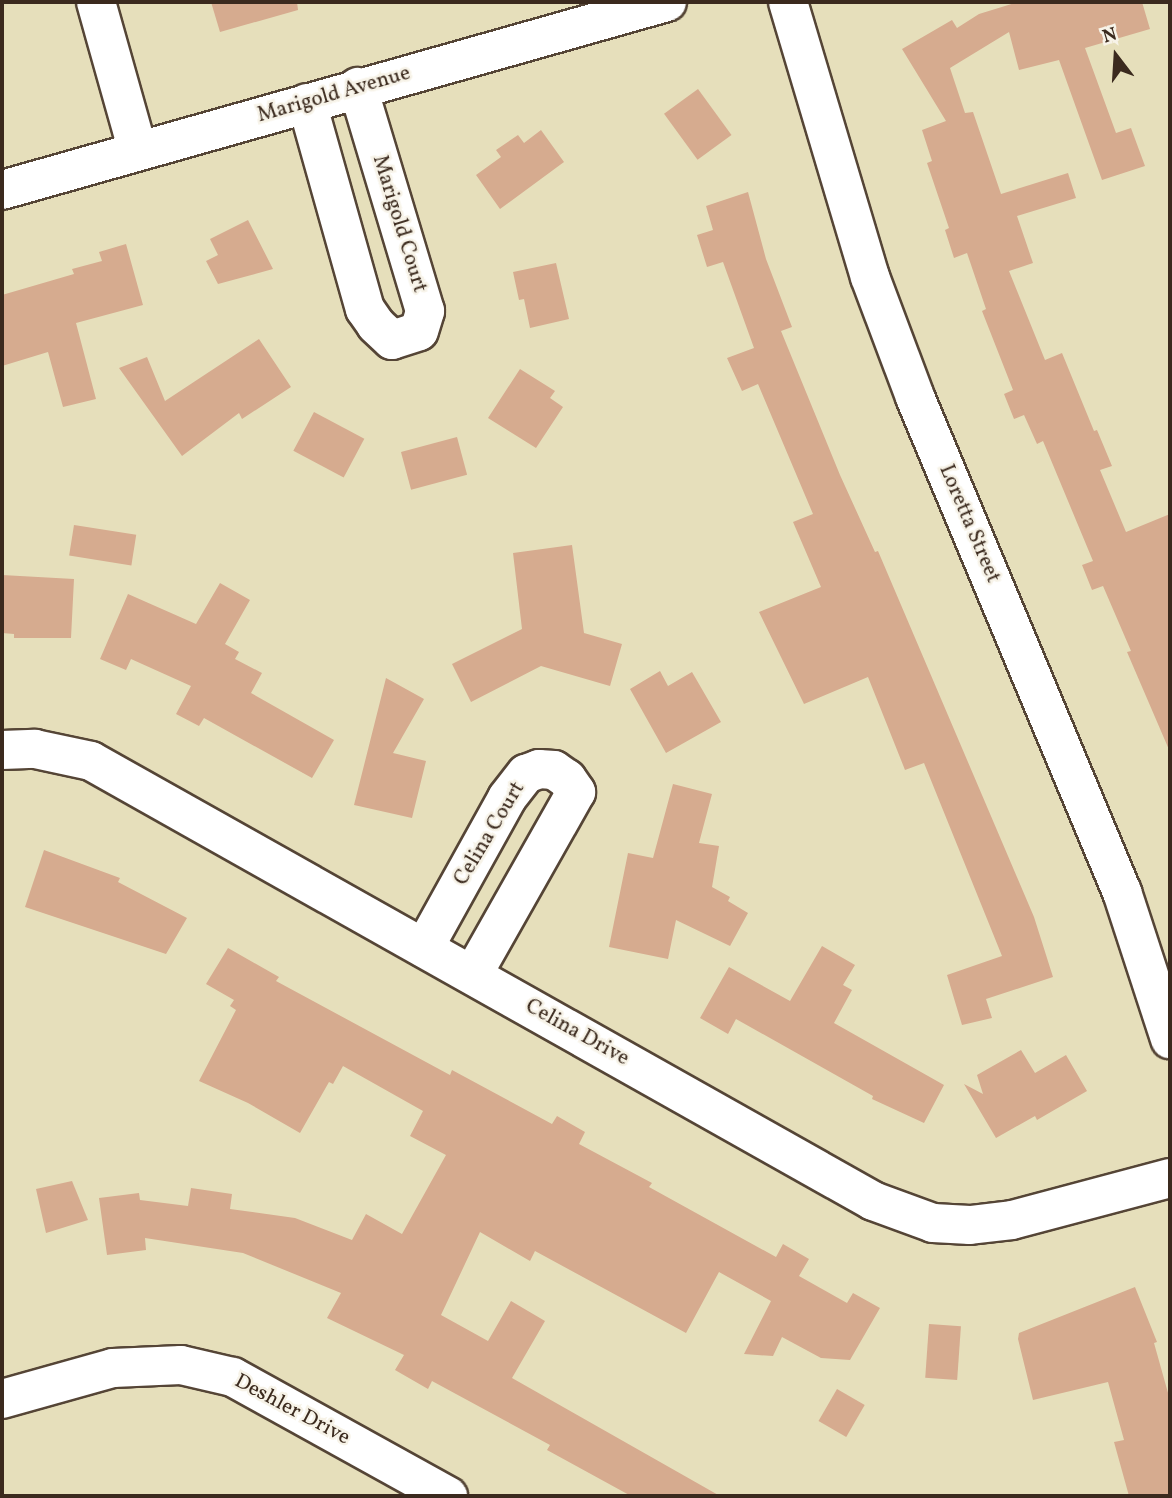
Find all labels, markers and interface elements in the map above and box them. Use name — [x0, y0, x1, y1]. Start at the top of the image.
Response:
north arrow — [1081, 21, 1151, 91]
text: N — [1099, 21, 1120, 50]
street label: Marigold Avenue — [255, 61, 413, 129]
street label: Marigold Court — [366, 152, 432, 296]
street label: Loretta Street — [933, 461, 1005, 587]
street label: Celina Court — [449, 778, 531, 890]
street label: Celina Drive — [521, 994, 633, 1072]
street label: Deshler Drive — [230, 1369, 354, 1451]

